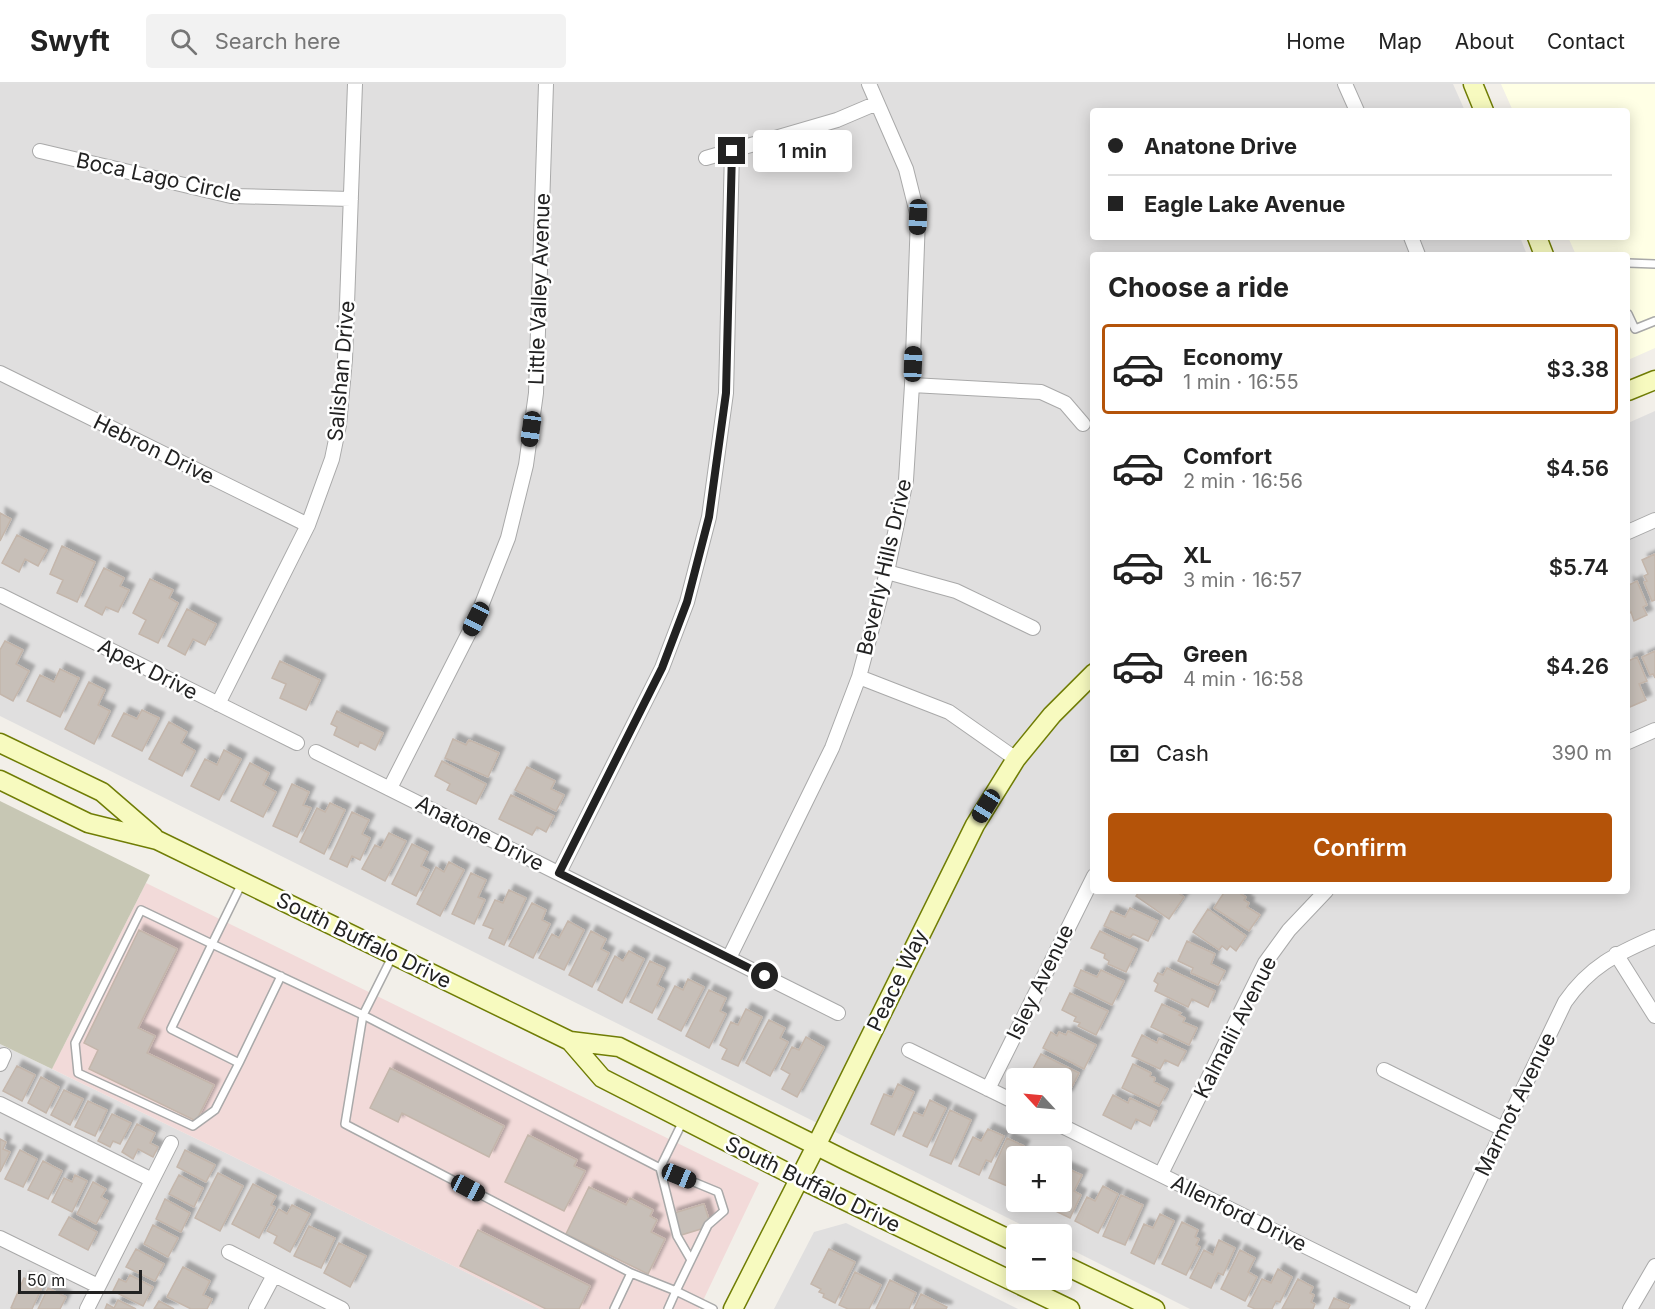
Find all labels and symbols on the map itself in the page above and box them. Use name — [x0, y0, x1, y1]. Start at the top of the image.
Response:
callout: 1 min — [753, 130, 852, 172]
route end — [718, 137, 745, 164]
street label: Boca Lago Circle — [74, 147, 244, 207]
street label: Little Valley Avenue — [523, 193, 555, 385]
car — [908, 199, 928, 235]
street label: Salishan Drive — [322, 300, 360, 442]
car — [903, 346, 923, 382]
street label: Hebron Drive — [90, 409, 218, 489]
car — [520, 410, 542, 448]
street label: Beverly Hills Drive — [852, 476, 916, 658]
car — [460, 599, 492, 639]
street label: Apex Drive — [94, 633, 202, 705]
car — [969, 786, 1003, 826]
street label: Anatone Drive — [412, 790, 548, 876]
street label: South Buffalo Drive — [272, 887, 456, 993]
street label: Isley Avenue — [1001, 920, 1079, 1044]
street label: Peace Way — [862, 925, 933, 1035]
street label: Kalmalii Avenue — [1188, 952, 1282, 1102]
route start — [751, 962, 778, 989]
street label: Marmot Avenue — [1469, 1028, 1561, 1180]
north arrow — [1006, 1068, 1072, 1134]
street label: South Buffalo Drive — [721, 1131, 905, 1237]
car — [659, 1161, 699, 1191]
street label: Allenford Drive — [1167, 1169, 1311, 1257]
car — [448, 1172, 488, 1204]
scale bar — [18, 1267, 142, 1294]

